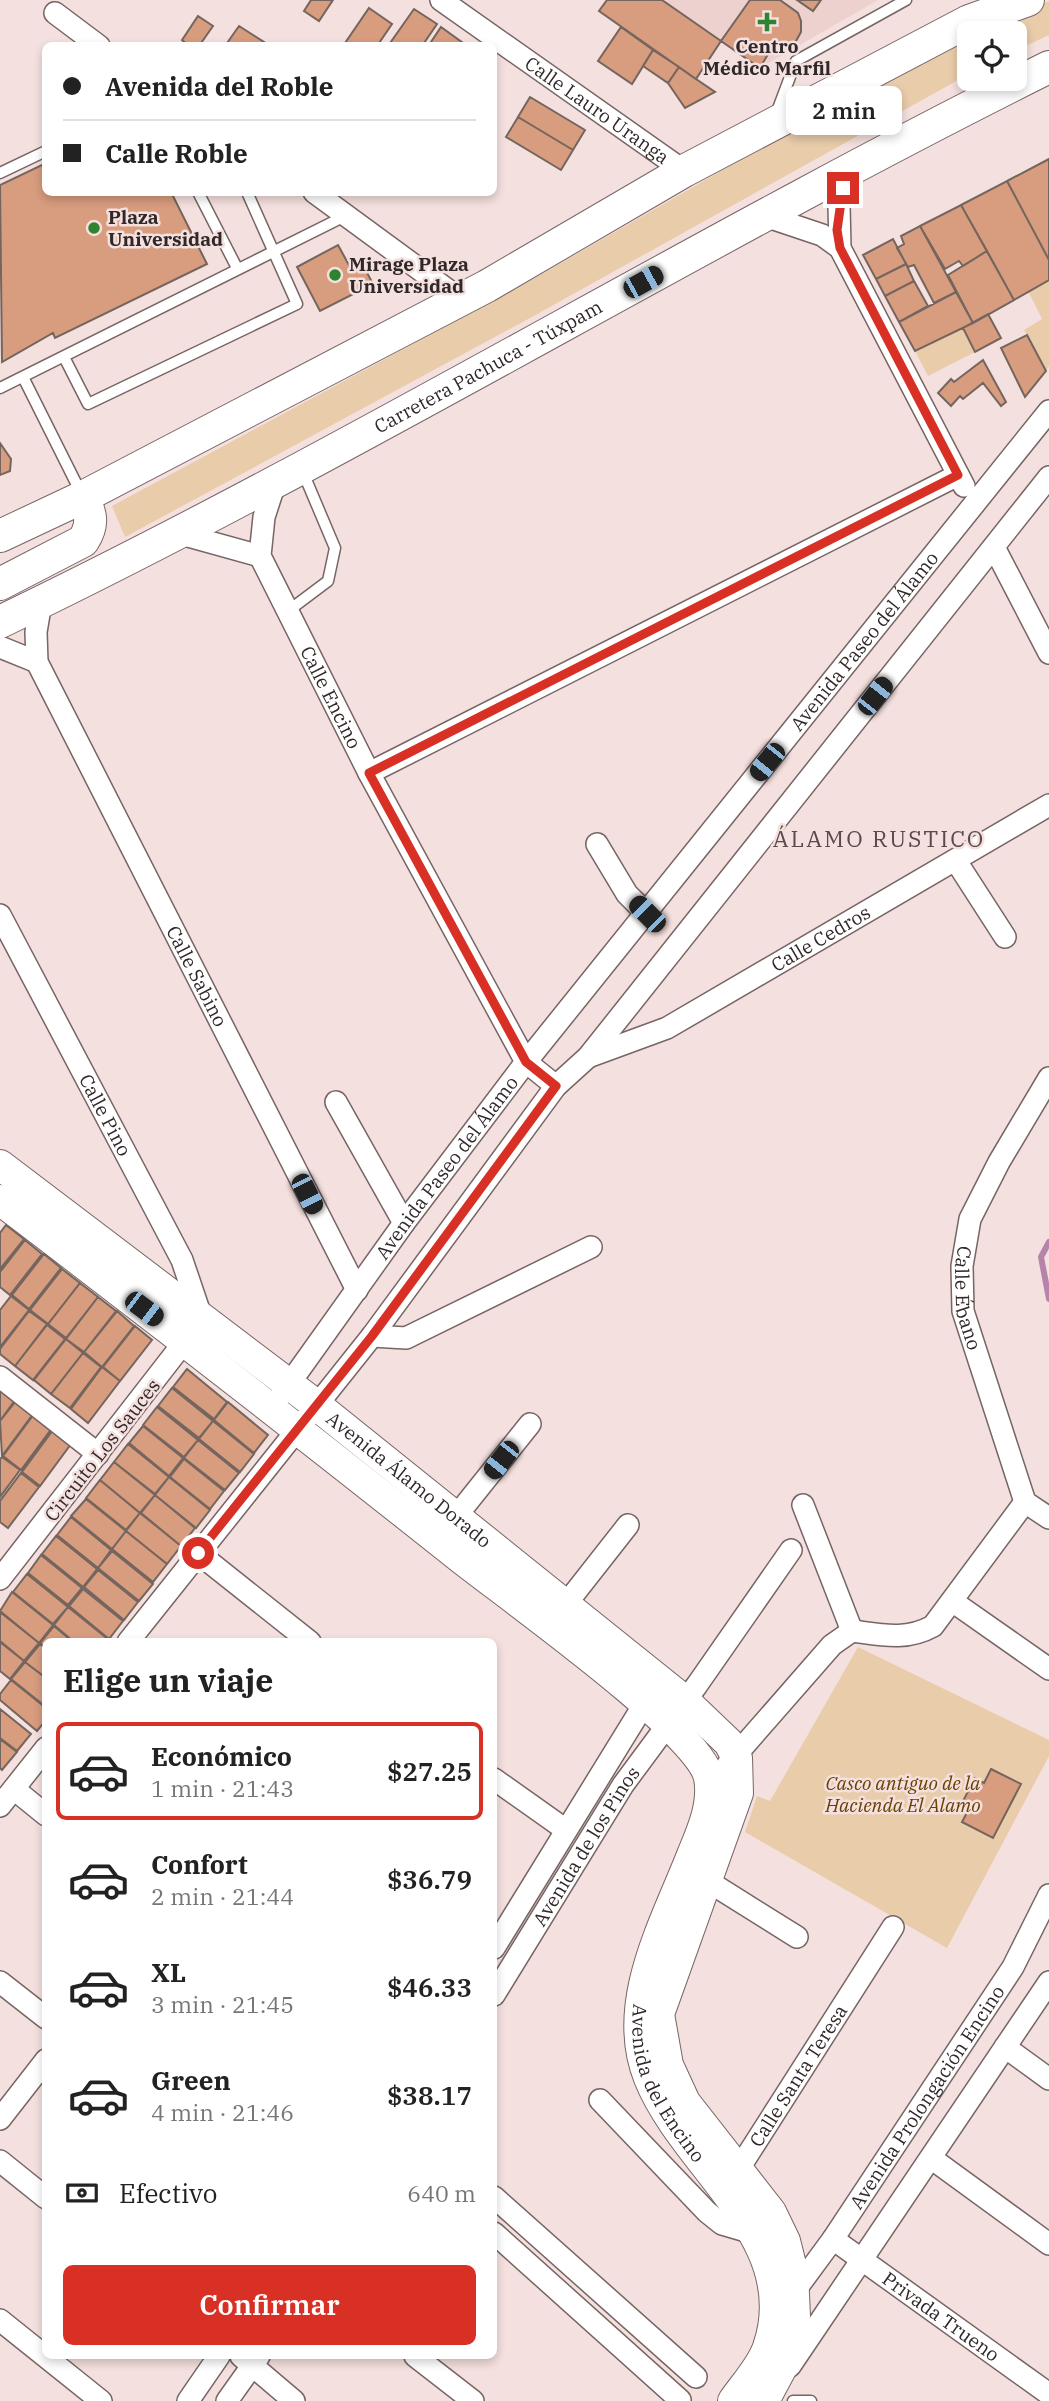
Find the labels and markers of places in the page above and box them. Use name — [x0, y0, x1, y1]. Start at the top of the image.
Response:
marker: Centro Médico Marfil — [757, 12, 777, 32]
place label: Centro Médico Marfil — [703, 34, 831, 80]
place label: Plaza Universidad — [108, 205, 223, 251]
marker: Plaza Universidad — [86, 220, 102, 236]
place label: Mirage Plaza Universidad — [349, 252, 469, 298]
marker: Mirage Plaza Universidad — [327, 267, 343, 283]

